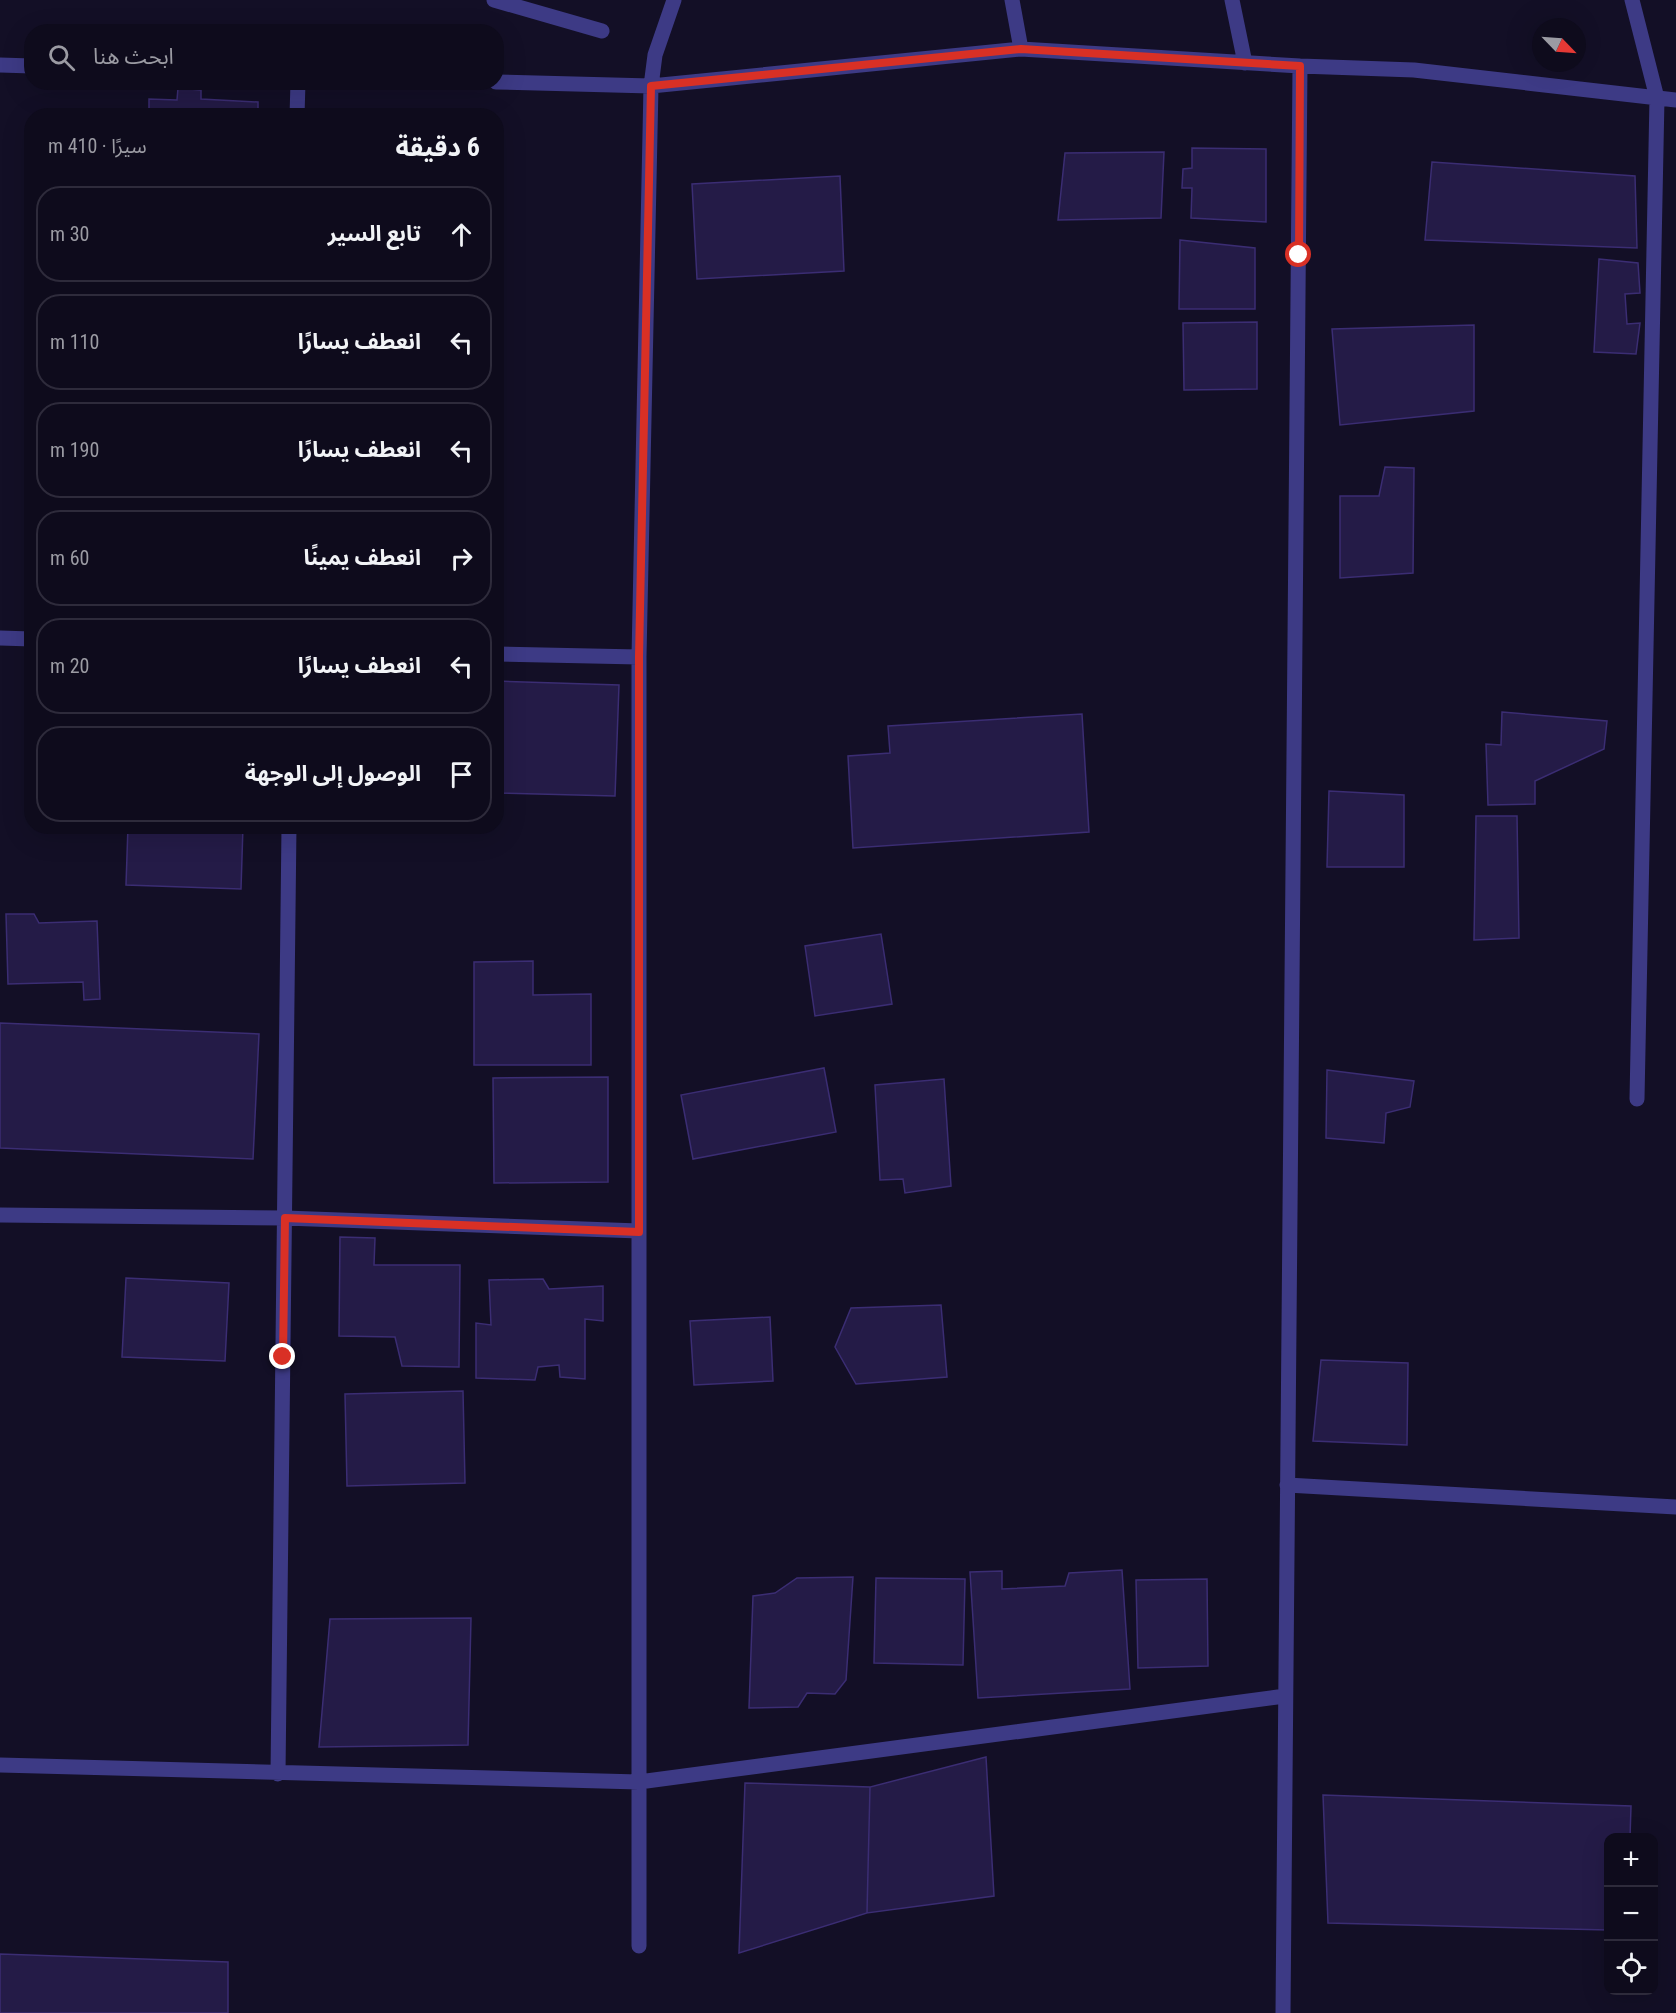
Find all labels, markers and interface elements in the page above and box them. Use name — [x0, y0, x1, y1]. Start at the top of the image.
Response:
north arrow — [1532, 18, 1586, 72]
search box — [24, 24, 504, 90]
icon: search — [45, 41, 78, 74]
text: ابحث هنا — [93, 44, 174, 69]
text: 6 دقيقة — [395, 132, 480, 162]
text: سيرًا · 410 m — [48, 134, 147, 158]
icon: ahead — [445, 218, 478, 251]
text: تابع السير — [328, 221, 421, 246]
text: 30 m — [50, 222, 89, 246]
route start — [1285, 241, 1311, 267]
icon: left — [445, 326, 478, 359]
text: انعطف يسارًا — [298, 329, 421, 354]
text: 110 m — [50, 330, 99, 354]
icon: left — [445, 434, 478, 467]
text: انعطف يسارًا — [298, 437, 421, 462]
text: 190 m — [50, 438, 99, 462]
icon: right — [445, 542, 478, 575]
text: انعطف يمينًا — [303, 545, 421, 570]
text: 60 m — [50, 546, 89, 570]
icon: left — [445, 650, 478, 683]
text: انعطف يسارًا — [298, 653, 421, 678]
text: 20 m — [50, 654, 89, 678]
icon: arrive — [445, 758, 478, 791]
text: الوصول إلى الوجهة — [245, 761, 421, 786]
route end — [269, 1343, 295, 1369]
map controls — [1604, 1833, 1658, 1995]
button: + — [1604, 1833, 1658, 1887]
button: − — [1604, 1887, 1658, 1941]
button: locate — [1604, 1941, 1658, 1995]

